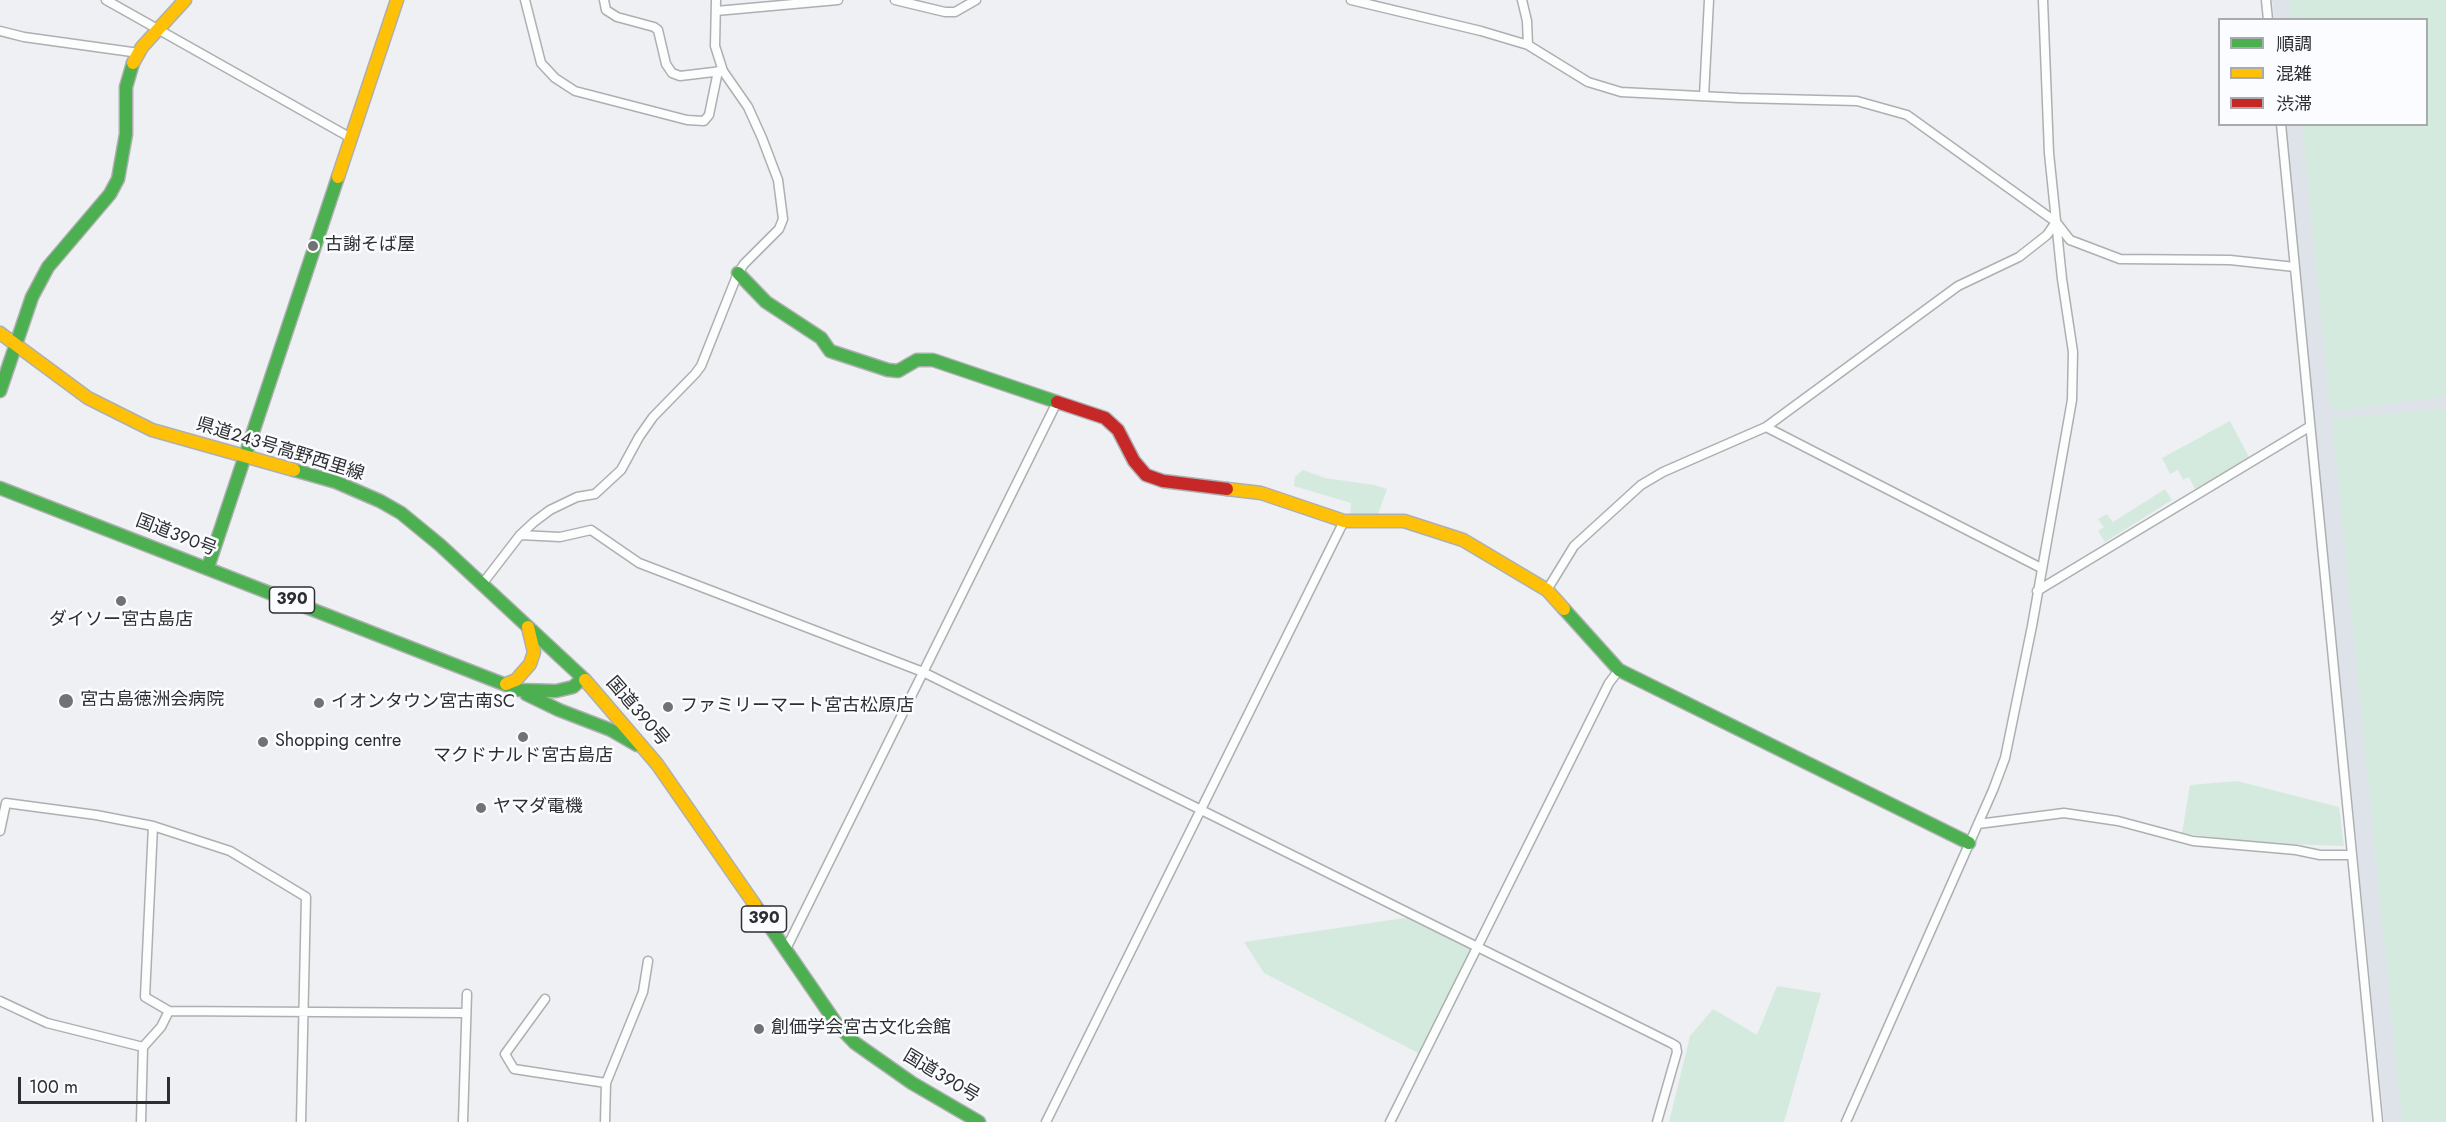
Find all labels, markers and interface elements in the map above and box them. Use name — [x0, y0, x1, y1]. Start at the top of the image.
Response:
legend — [2218, 18, 2428, 126]
text: 順調 — [2276, 31, 2312, 57]
text: 混雑 — [2276, 61, 2312, 87]
text: 渋滞 — [2276, 91, 2312, 117]
place label: 古謝そば屋 — [325, 235, 415, 257]
marker: 古謝そば屋 — [306, 239, 320, 253]
street label: 県道243号高野西里線 — [193, 414, 367, 486]
street label: 国道390号 — [132, 511, 220, 561]
road number: 390 — [270, 587, 314, 613]
marker: ダイソー宮古島店 — [114, 594, 128, 608]
place label: ダイソー宮古島店 — [49, 610, 193, 632]
street label: 国道390号 — [601, 673, 673, 751]
place label: 宮古島徳洲会病院 — [80, 690, 224, 712]
marker: 宮古島徳洲会病院 — [57, 692, 75, 710]
place label: イオンタウン宮古南SC — [331, 692, 515, 714]
marker: イオンタウン宮古南SC — [312, 696, 326, 710]
place label: ファミリーマート宮古松原店 — [680, 696, 914, 718]
marker: ファミリーマート宮古松原店 — [661, 700, 675, 714]
marker: マクドナルド宮古島店 — [516, 730, 530, 744]
place label: Shopping centre — [275, 731, 401, 753]
marker: Shopping centre — [256, 735, 270, 749]
place label: マクドナルド宮古島店 — [433, 746, 613, 768]
place label: ヤマダ電機 — [493, 797, 583, 819]
marker: ヤマダ電機 — [474, 801, 488, 815]
road number: 390 — [742, 906, 786, 932]
place label: 創価学会宮古文化会館 — [771, 1018, 951, 1040]
marker: 創価学会宮古文化会館 — [752, 1022, 766, 1036]
street label: 国道390号 — [899, 1046, 983, 1108]
scale bar — [21, 1065, 172, 1103]
text: 100 m — [29, 1074, 78, 1100]

